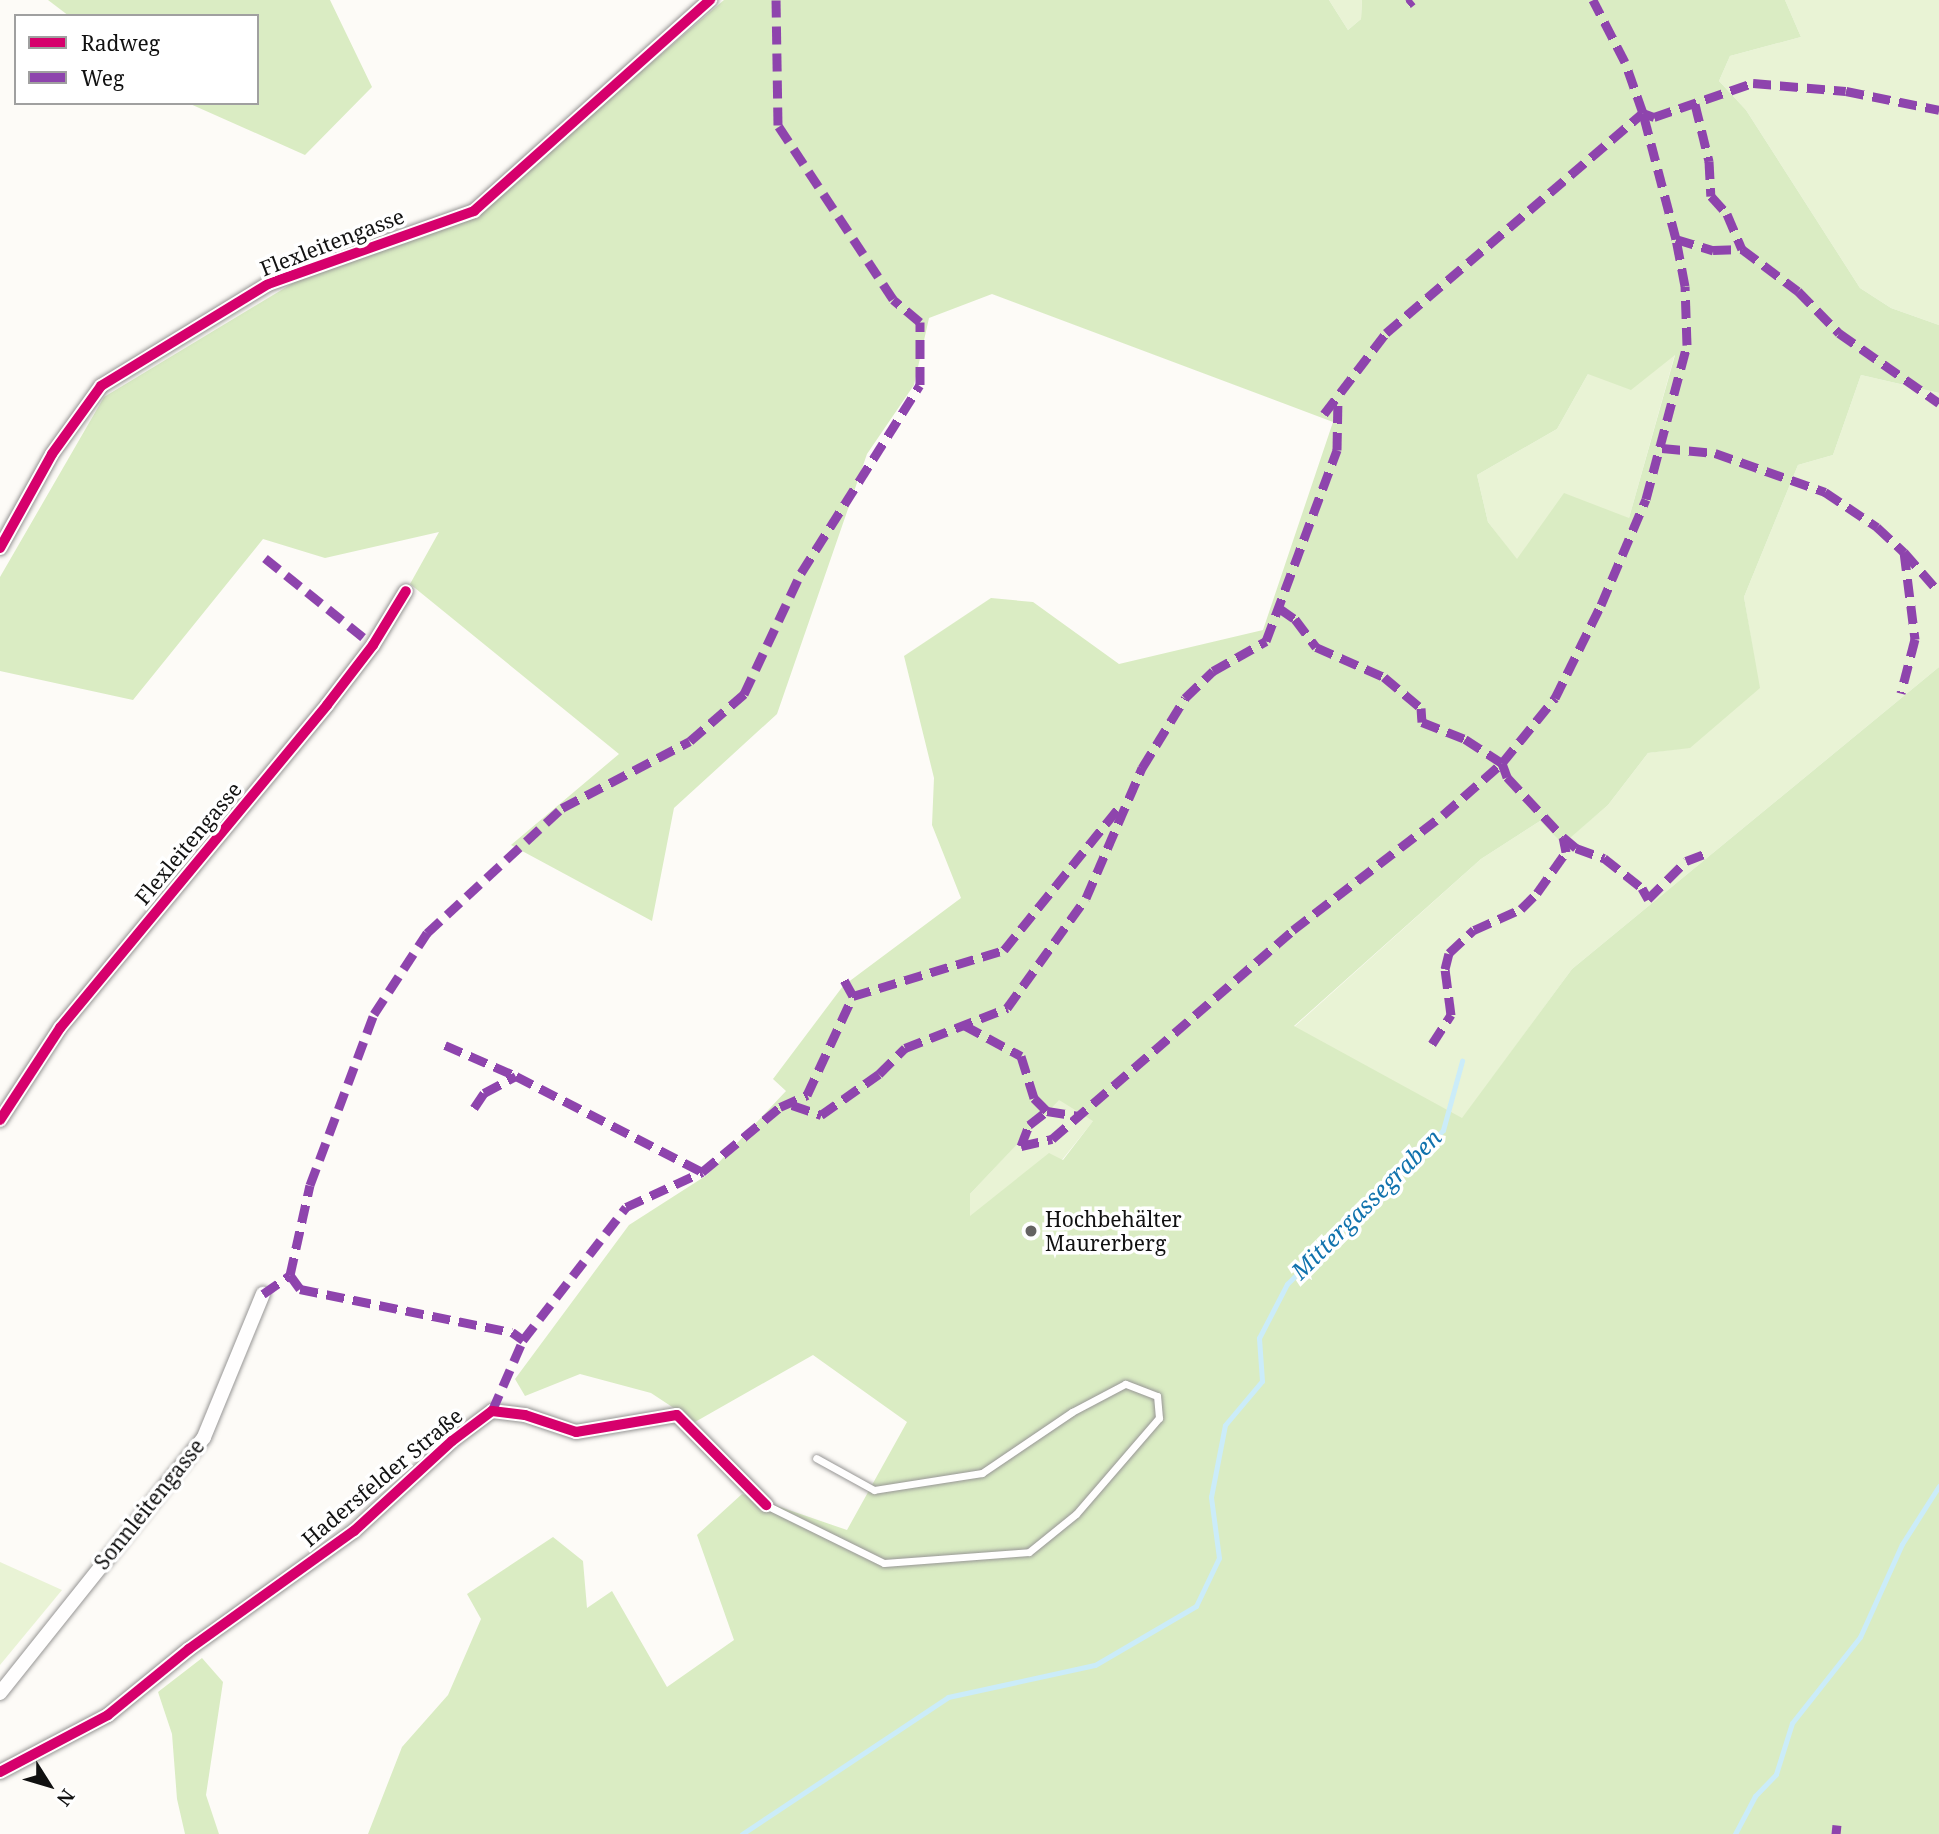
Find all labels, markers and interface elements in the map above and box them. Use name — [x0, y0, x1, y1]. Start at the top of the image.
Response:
legend — [14, 14, 259, 105]
text: Radweg — [81, 29, 160, 57]
text: Weg — [81, 64, 124, 92]
street label: Flexleitengasse — [256, 203, 408, 281]
street label: Flexleitengasse — [129, 777, 247, 909]
water label: Mittergassegraben — [1285, 1123, 1447, 1285]
place label: Hochbehälter Maurerberg — [1045, 1206, 1182, 1256]
marker: Hochbehälter Maurerberg — [1023, 1223, 1039, 1239]
street label: Hadersfelder Straße — [297, 1402, 467, 1552]
street label: Sonnleitengasse — [89, 1434, 209, 1574]
north arrow — [14, 1750, 84, 1820]
text: N — [51, 1784, 81, 1811]

